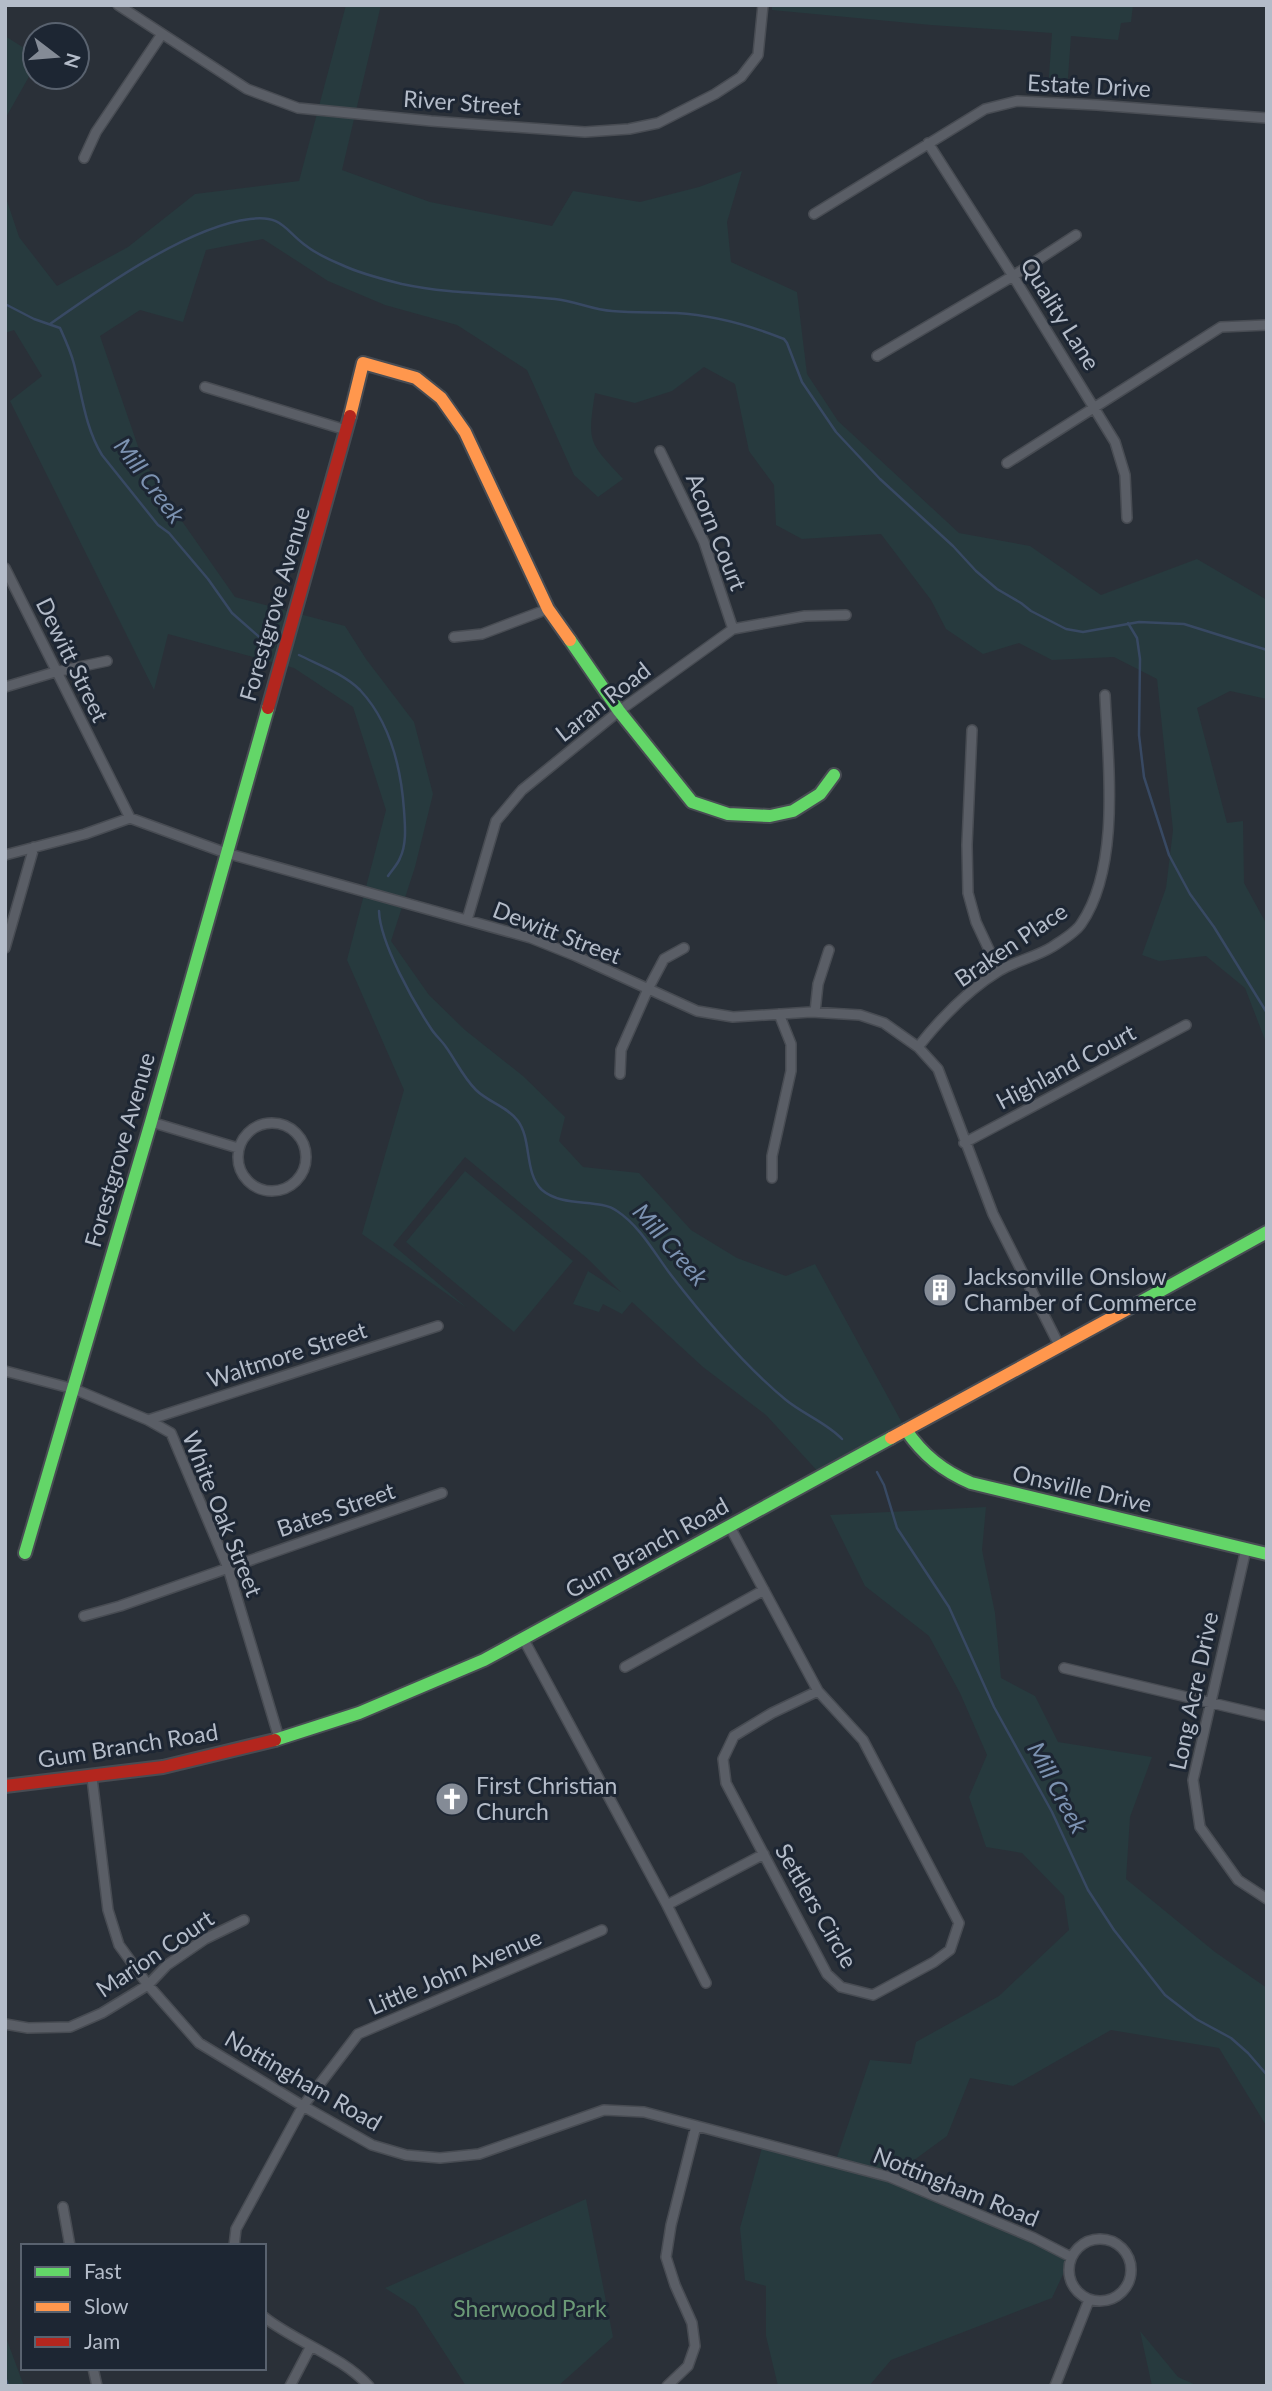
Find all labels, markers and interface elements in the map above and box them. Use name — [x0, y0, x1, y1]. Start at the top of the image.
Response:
north arrow — [21, 21, 91, 91]
text: N — [60, 51, 86, 71]
street label: Estate Drive — [1027, 68, 1152, 102]
street label: River Street — [402, 84, 523, 120]
street label: Quality Lane — [1015, 252, 1106, 375]
water label: Mill Creek — [109, 432, 192, 529]
street label: Acorn Court — [681, 469, 753, 595]
street label: Forestgrove Avenue — [233, 503, 315, 704]
street label: Dewitt Street — [31, 593, 115, 727]
street label: Laran Road — [549, 656, 655, 747]
street label: Dewitt Street — [489, 895, 626, 970]
street label: Braken Place — [949, 896, 1072, 992]
street label: Highland Court — [991, 1017, 1141, 1115]
street label: Forestgrove Avenue — [78, 1049, 160, 1250]
water label: Mill Creek — [628, 1197, 715, 1292]
place label: Jacksonville Onslow Chamber of Commerce — [964, 1262, 1197, 1316]
building icon: Jacksonville Onslow Chamber of Commerce — [921, 1271, 959, 1309]
street label: Waltmore Street — [203, 1315, 371, 1393]
street label: White Oak Street — [177, 1427, 269, 1601]
street label: Onsville Drive — [1010, 1458, 1155, 1518]
street label: Bates Street — [273, 1476, 399, 1542]
street label: Gum Branch Road — [560, 1491, 733, 1603]
street label: Long Acre Drive — [1163, 1609, 1223, 1772]
street label: Gum Branch Road — [36, 1717, 220, 1773]
water label: Mill Creek — [1022, 1737, 1095, 1839]
place label: First Christian Church — [476, 1771, 617, 1825]
church icon: First Christian Church — [433, 1780, 471, 1818]
street label: Settlers Circle — [770, 1838, 864, 1973]
street label: Marion Court — [90, 1903, 219, 2003]
street label: Little John Avenue — [364, 1922, 545, 2020]
street label: Nottingham Road — [220, 2024, 387, 2136]
street label: Nottingham Road — [869, 2140, 1043, 2232]
legend — [21, 2244, 266, 2370]
text: Fast — [84, 2258, 122, 2283]
text: Slow — [84, 2293, 129, 2318]
park label: Sherwood Park — [453, 2294, 607, 2322]
text: Jam — [84, 2328, 120, 2353]

